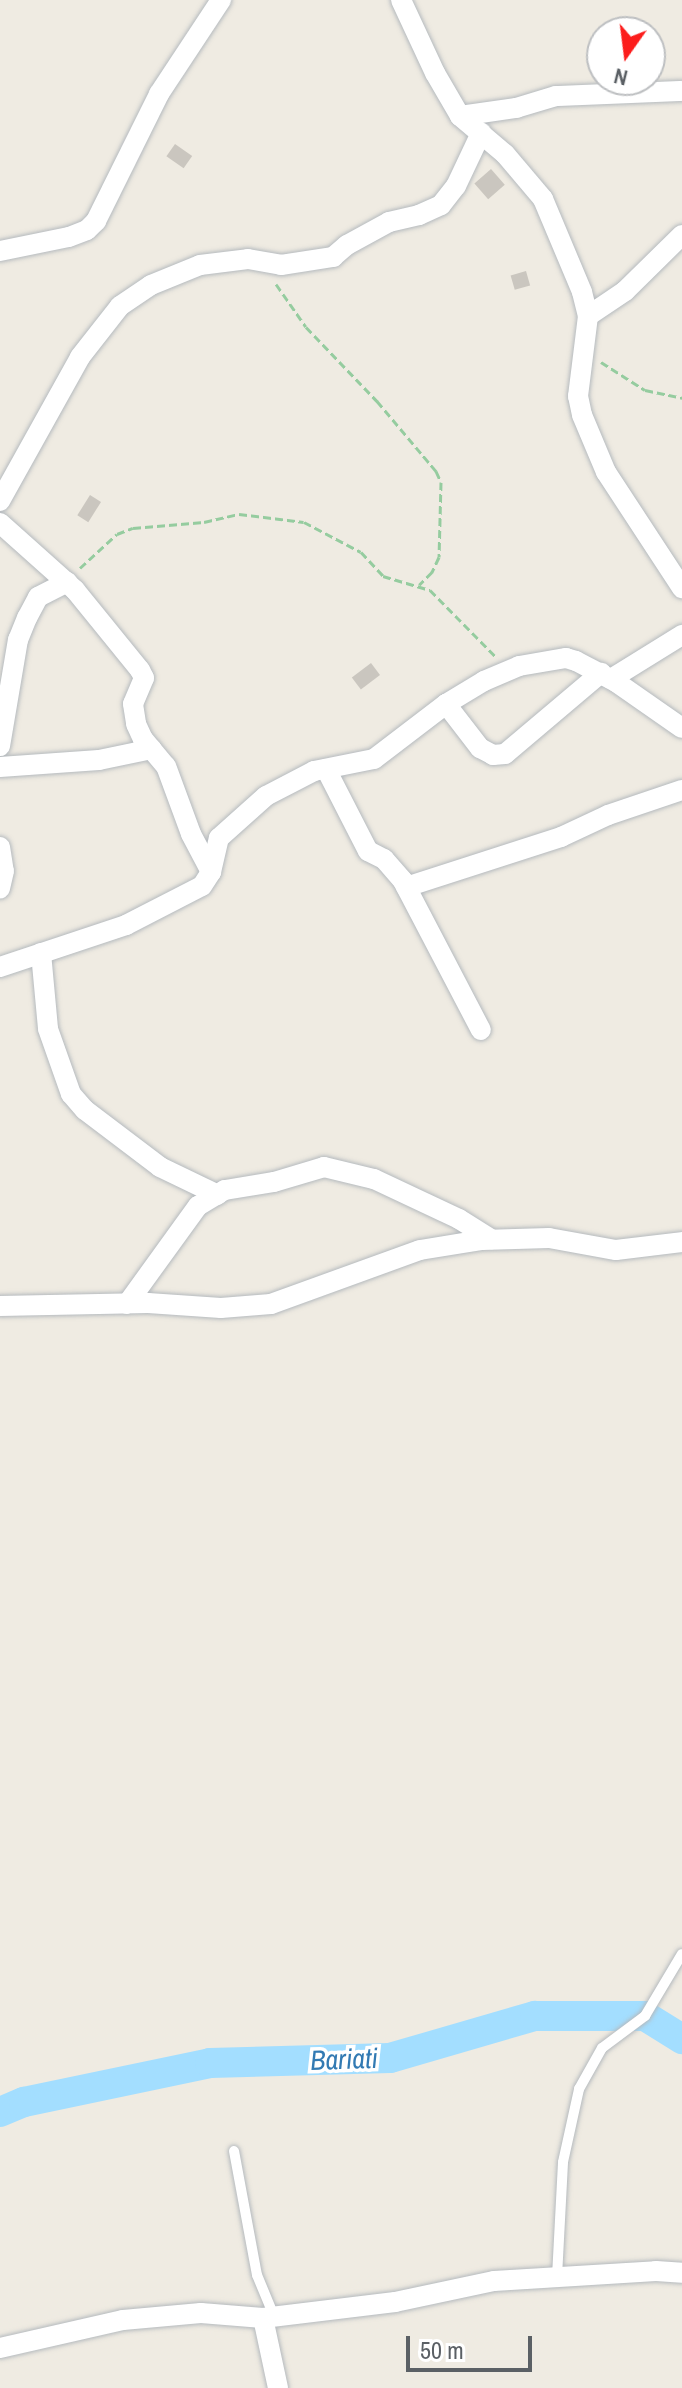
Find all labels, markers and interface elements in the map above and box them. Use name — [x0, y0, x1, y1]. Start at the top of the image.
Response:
north arrow — [586, 16, 666, 96]
text: N — [611, 61, 631, 93]
water label: Bariati — [310, 2041, 378, 2077]
scale bar — [410, 2320, 536, 2370]
text: 50 m — [420, 2334, 464, 2366]

